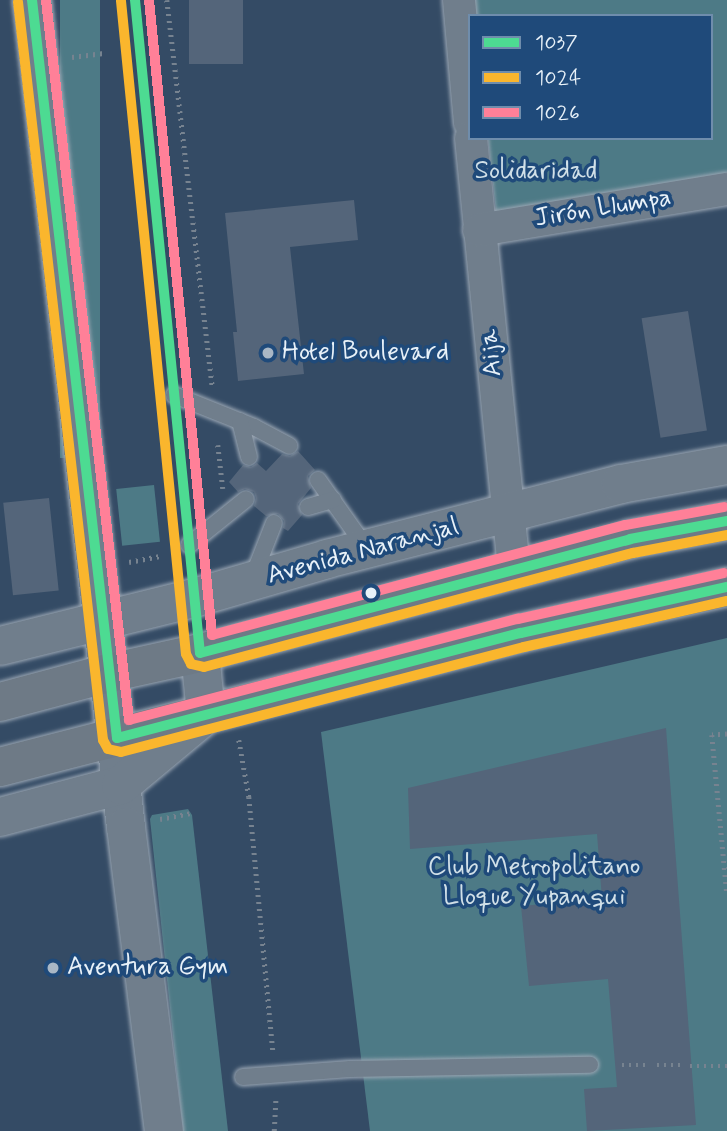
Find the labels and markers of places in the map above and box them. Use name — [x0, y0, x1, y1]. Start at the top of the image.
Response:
place label: Hotel Boulevard — [282, 337, 445, 369]
marker: Hotel Boulevard — [260, 345, 276, 361]
unlabelled marker — [364, 586, 378, 600]
place label: Aventura Gym — [67, 952, 237, 984]
marker: Aventura Gym — [45, 960, 61, 976]

